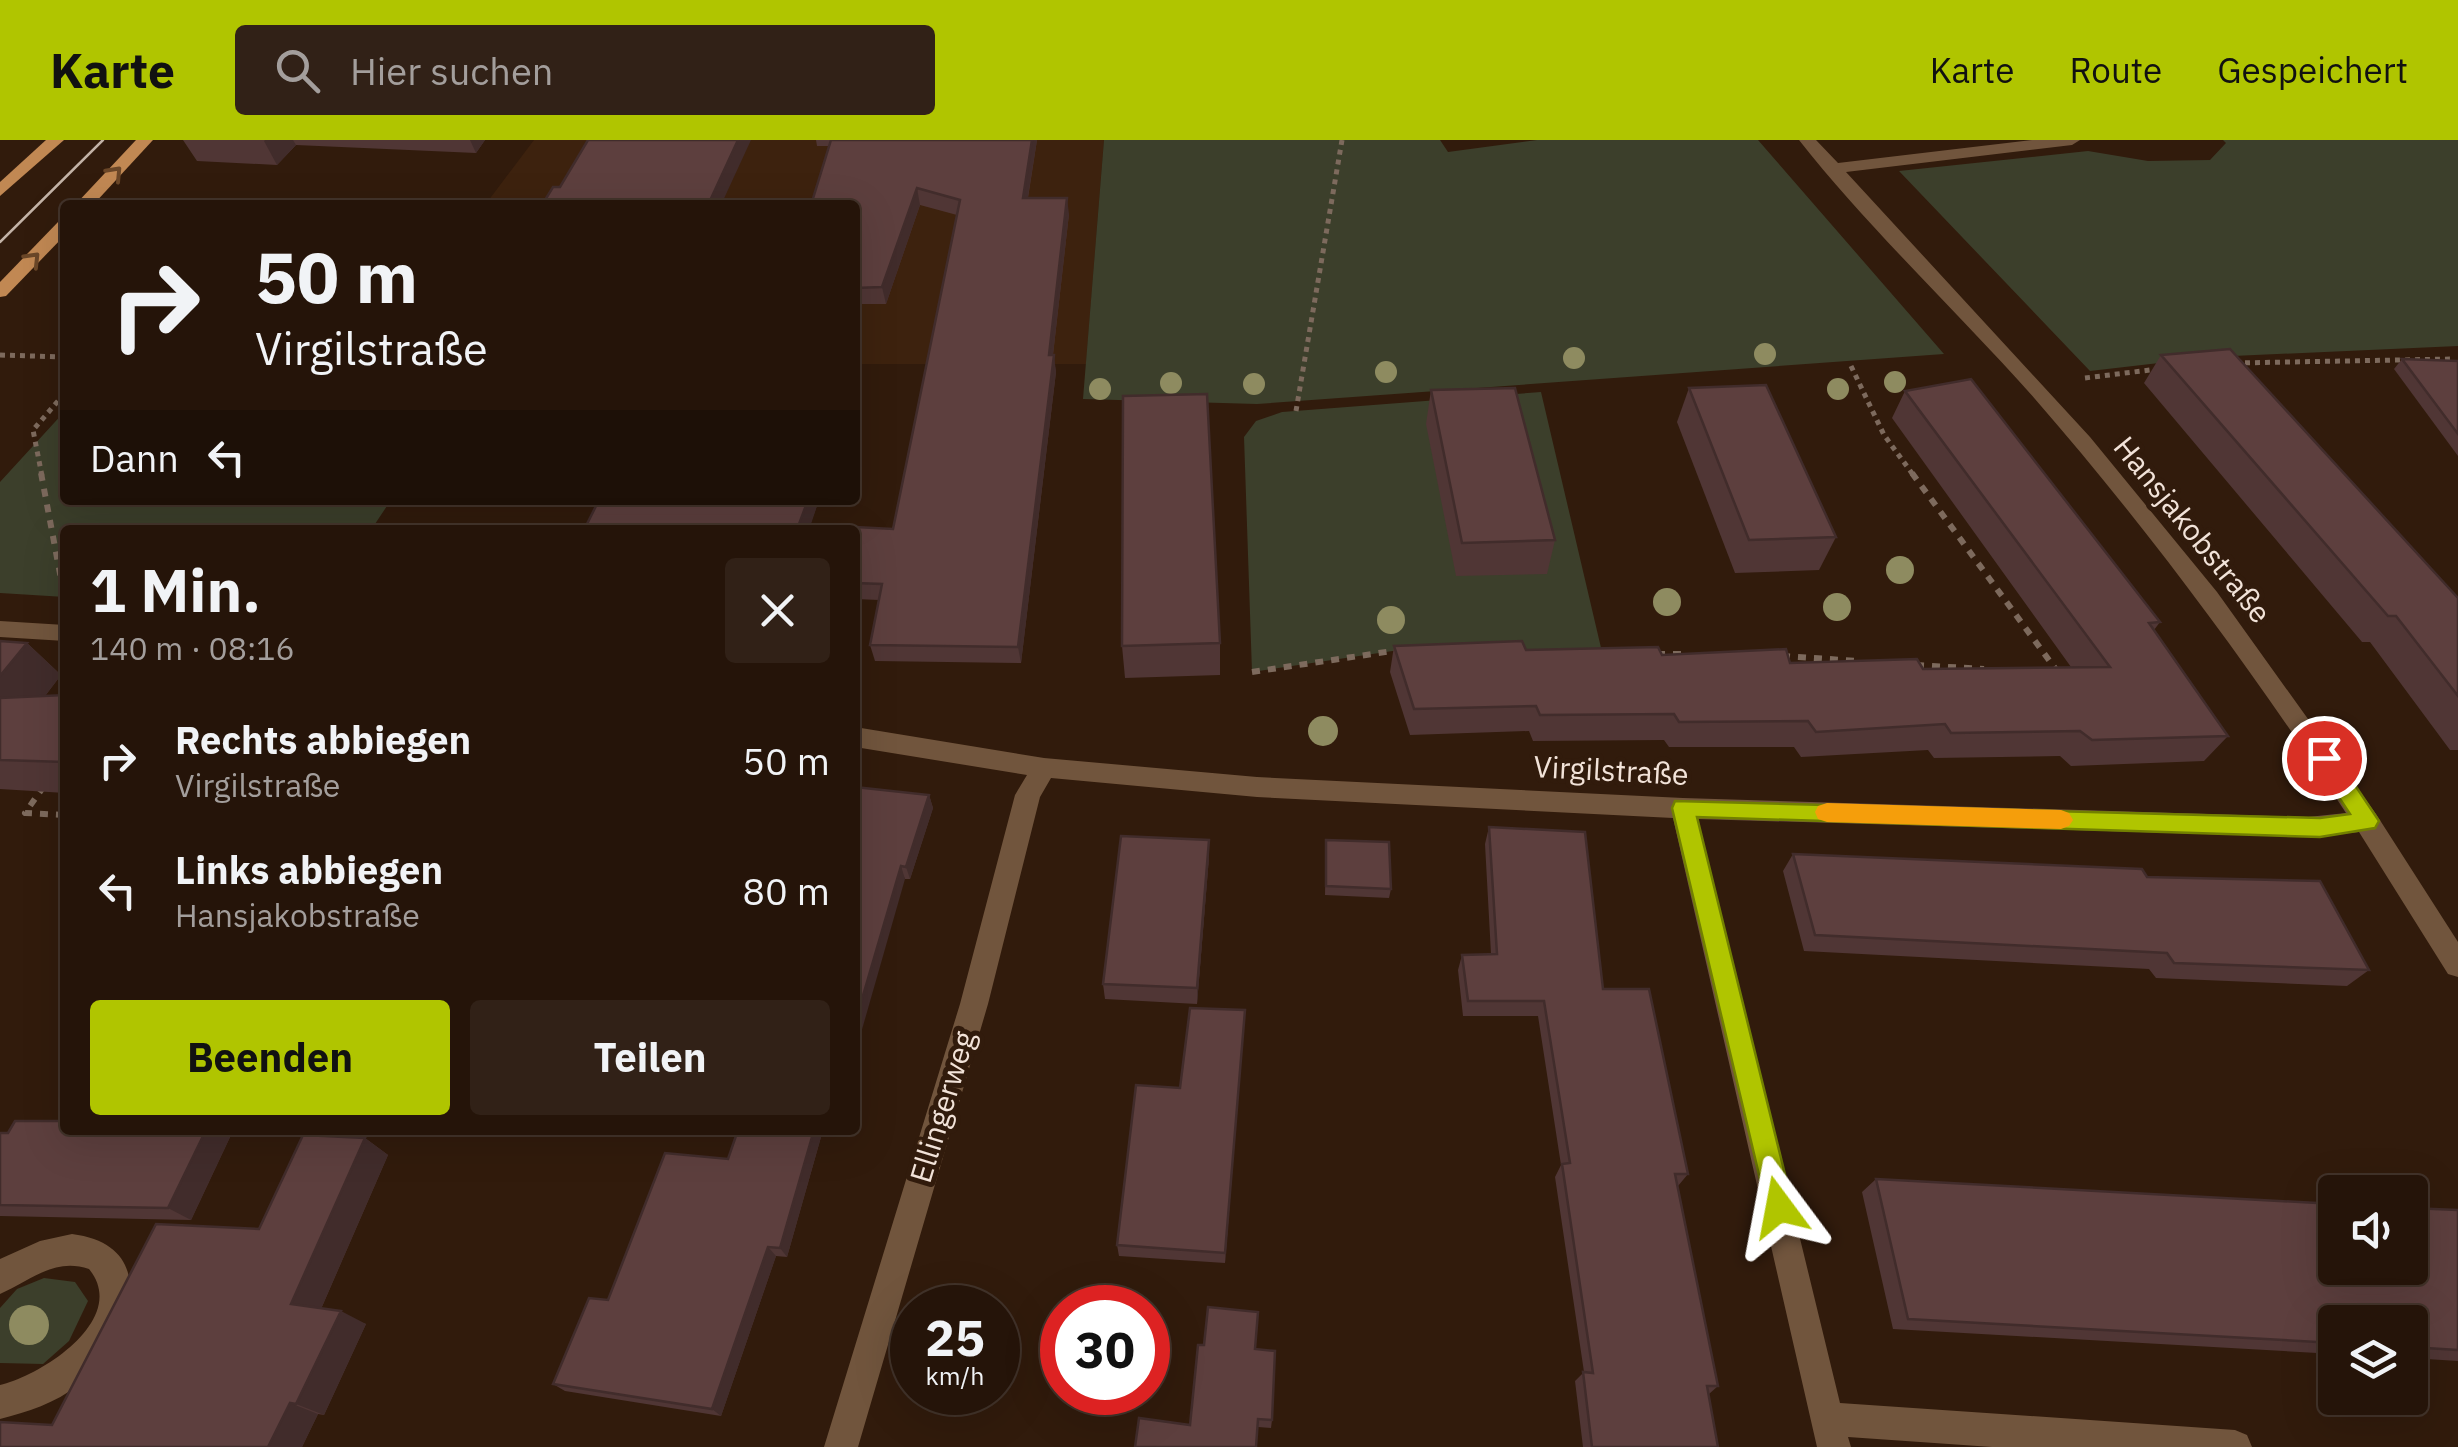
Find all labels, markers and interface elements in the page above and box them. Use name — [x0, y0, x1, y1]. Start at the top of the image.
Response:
search box — [235, 25, 935, 115]
text: Karte — [50, 39, 175, 101]
icon: search — [270, 43, 325, 98]
text: Hier suchen — [350, 46, 553, 95]
text: Karte — [1930, 47, 2014, 93]
text: Route — [2069, 47, 2162, 93]
text: Gespeichert — [2217, 47, 2408, 93]
one-way arrow — [103, 166, 121, 184]
text: 50 m — [255, 231, 418, 322]
icon: right — [90, 240, 220, 370]
one-way arrow — [21, 252, 39, 271]
text: Virgilstraße — [255, 319, 488, 377]
street label: Hansjakobstraße — [2106, 428, 2281, 630]
icon: left — [199, 430, 254, 485]
text: Dann — [90, 433, 179, 482]
text: 1 Min. — [90, 550, 261, 629]
button: close — [725, 558, 830, 663]
text: 140 m · 08:16 — [90, 627, 295, 669]
text: Rechts abbiegen — [175, 715, 471, 764]
pin — [2282, 716, 2367, 801]
icon: arrive — [2297, 731, 2352, 786]
icon: right — [90, 733, 145, 788]
text: 50 m — [742, 736, 830, 785]
street label: Virgilstraße — [1533, 746, 1690, 793]
text: Virgilstraße — [175, 764, 340, 806]
text: Links abbiegen — [175, 845, 443, 894]
icon: left — [90, 863, 145, 918]
text: 80 m — [742, 866, 830, 915]
text: Hansjakobstraße — [175, 894, 420, 936]
button: Beenden — [90, 1000, 450, 1115]
button: Teilen — [470, 1000, 830, 1115]
street label: Ellingerweg — [900, 1026, 983, 1187]
position arrow — [1727, 1155, 1831, 1259]
map controls — [2318, 1175, 2428, 1415]
button: sound — [2318, 1175, 2428, 1285]
speed limit sign: 30 — [1040, 1285, 1170, 1415]
text: 25 — [925, 1305, 985, 1370]
button: layers — [2318, 1305, 2428, 1415]
text: km/h — [926, 1359, 984, 1392]

